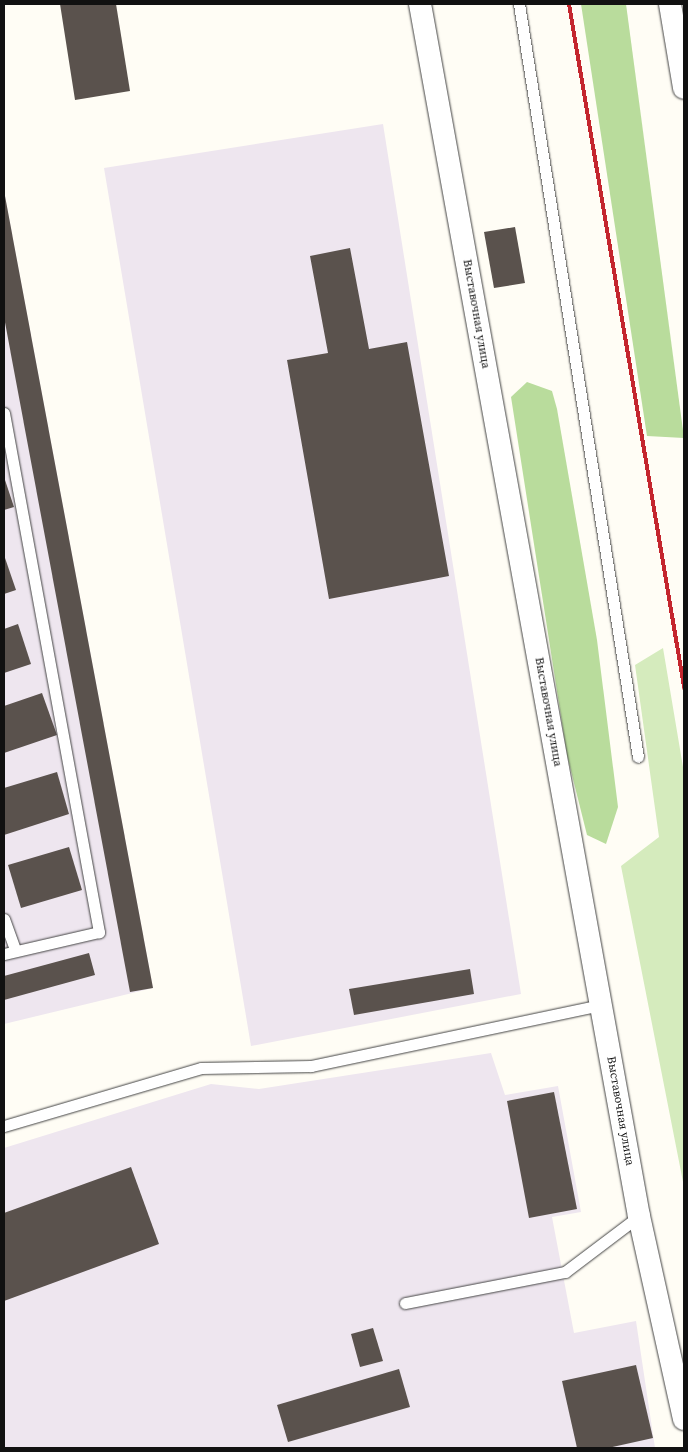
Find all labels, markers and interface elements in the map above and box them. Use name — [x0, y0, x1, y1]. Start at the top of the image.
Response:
street label: Выставочная улица — [459, 258, 493, 370]
street label: Выставочная улица — [531, 656, 565, 768]
street label: Выставочная улица — [603, 1055, 637, 1167]

